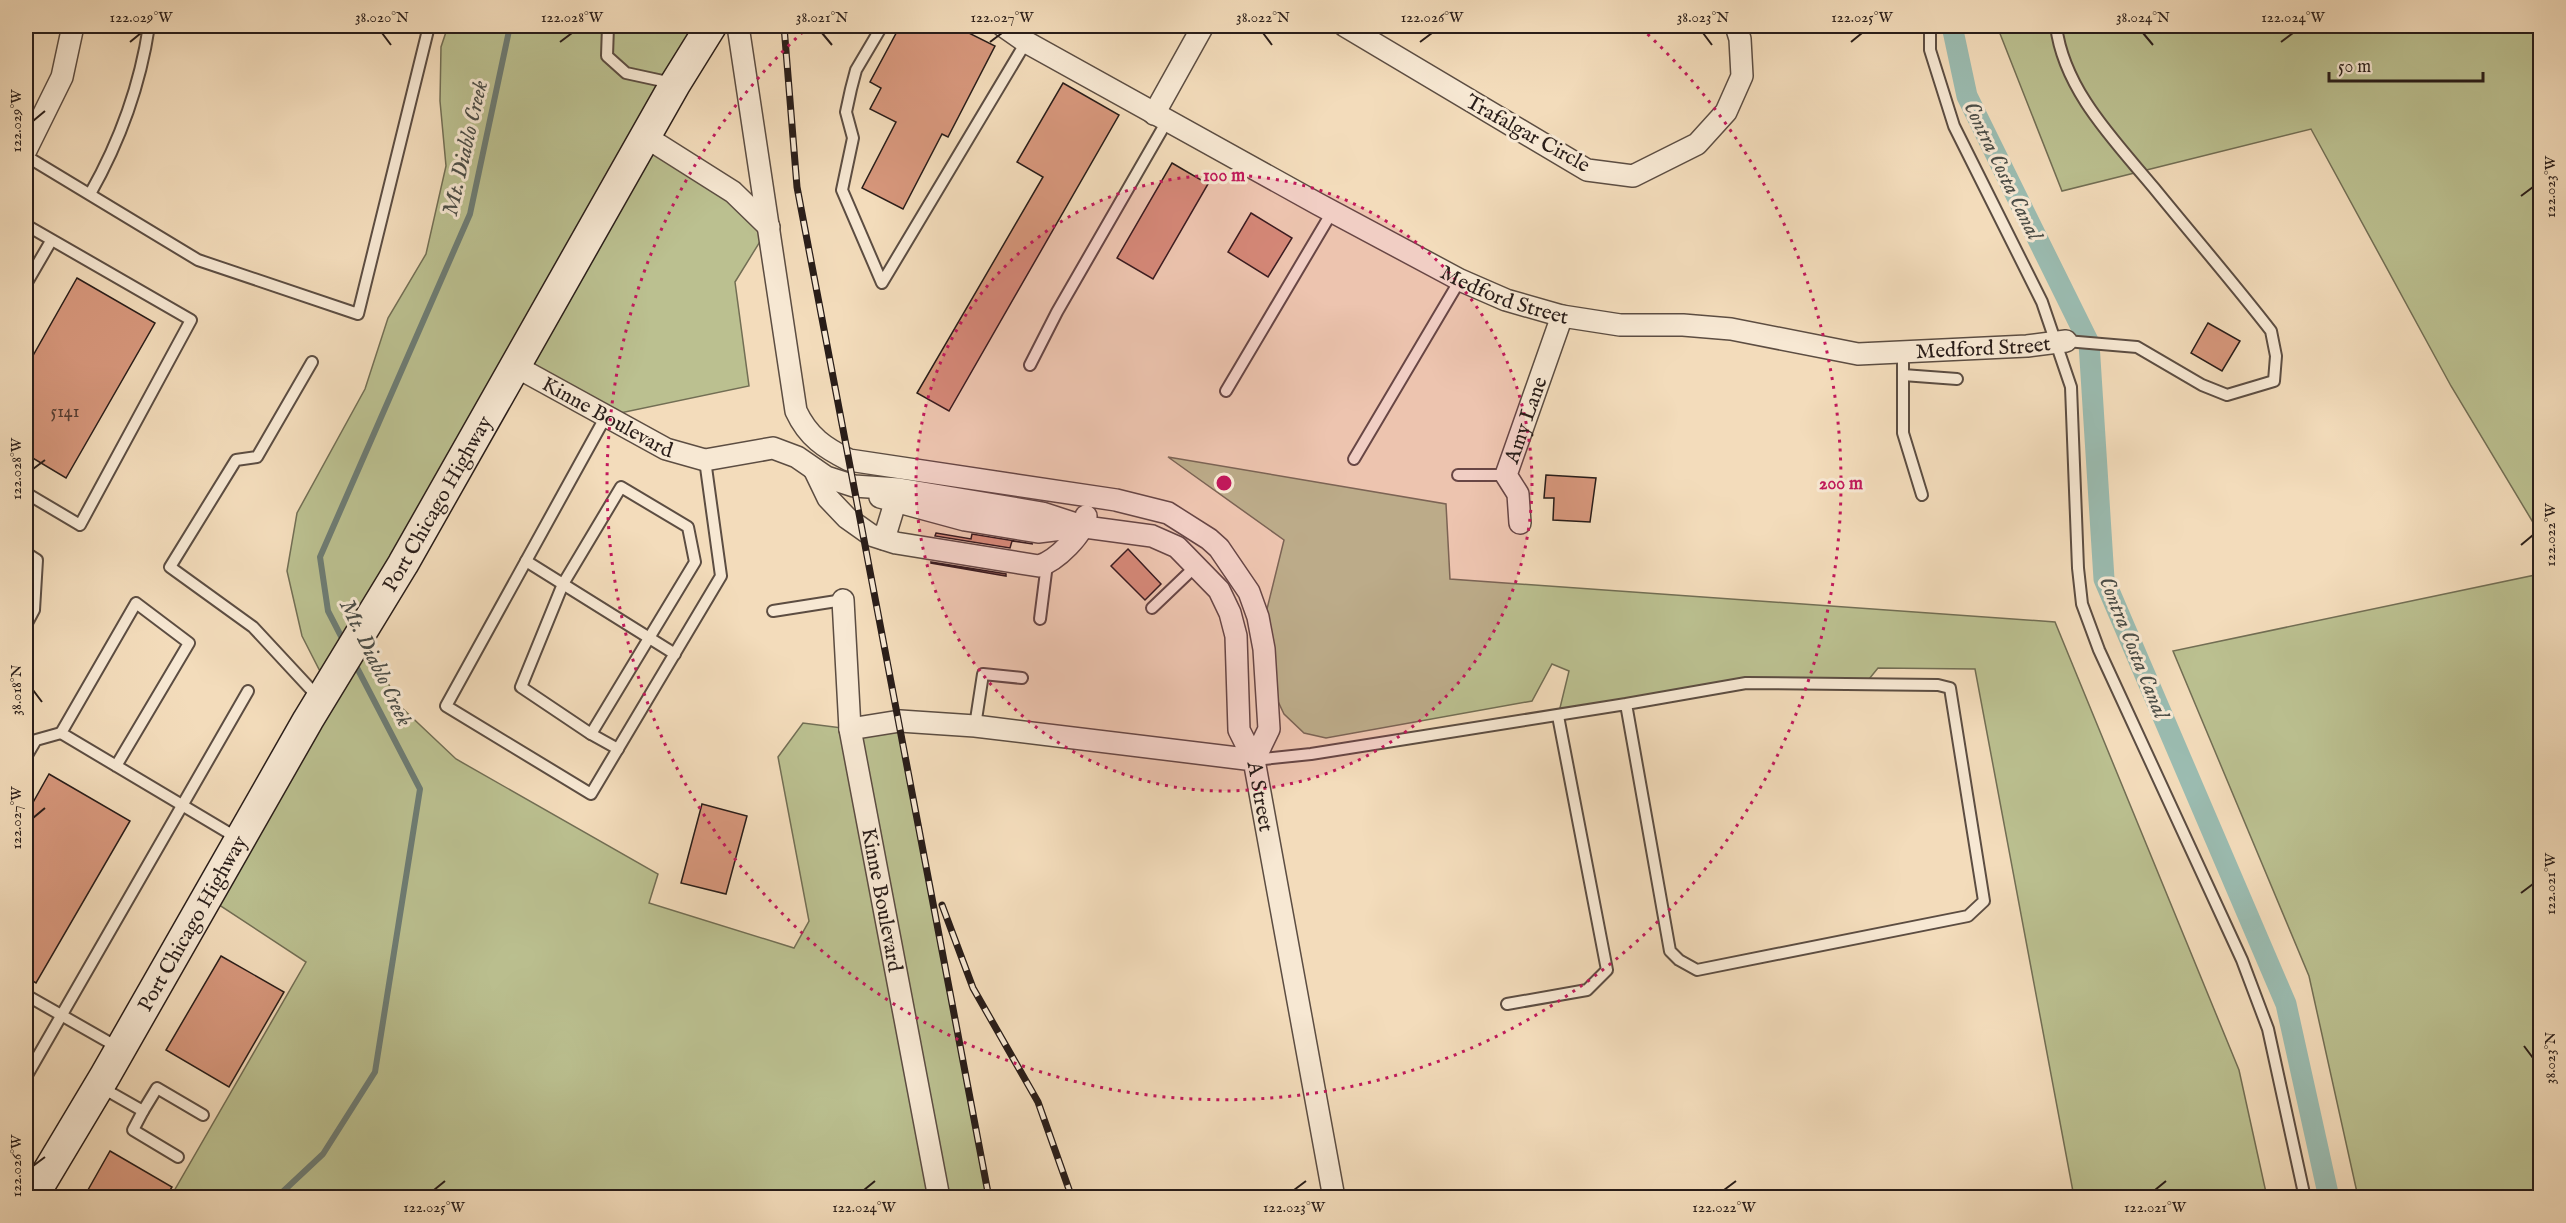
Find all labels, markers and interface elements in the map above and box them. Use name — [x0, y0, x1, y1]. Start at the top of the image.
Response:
text: 122.029°W — [110, 8, 173, 27]
text: 38.020°N — [355, 8, 409, 27]
text: 122.028°W — [541, 8, 604, 27]
text: 38.021°N — [796, 8, 848, 27]
text: 122.027°W — [970, 8, 1034, 27]
text: 38.022°N — [1236, 8, 1290, 27]
text: 122.026°W — [1401, 8, 1464, 27]
text: 38.023°N — [1677, 8, 1729, 27]
text: 122.025°W — [1831, 8, 1894, 27]
text: 38.024°N — [2116, 8, 2170, 27]
text: 122.024°W — [2261, 8, 2326, 27]
scale bar — [2329, 45, 2484, 83]
text: 50 m — [2338, 56, 2371, 79]
water label: Mt. Diablo Creek — [437, 78, 495, 219]
text: 122.029°W — [7, 89, 26, 152]
street label: Trafalgar Circle — [1460, 89, 1595, 180]
water label: Contra Costa Canal — [1957, 97, 2049, 247]
text: 122.023°W — [2541, 155, 2560, 218]
text: 100 m — [1203, 165, 1245, 188]
street label: Medford Street — [1435, 260, 1570, 332]
street label: Medford Street — [1915, 331, 2052, 366]
street label: Kinne Boulevard — [537, 371, 676, 465]
street label: Amy Lane — [1499, 373, 1555, 468]
house number: 5141 — [51, 401, 79, 424]
street label: Port Chicago Highway — [377, 411, 500, 597]
text: 122.028°W — [7, 437, 26, 500]
centre of rings — [1214, 473, 1234, 493]
text: 200 m — [1819, 473, 1863, 496]
text: 122.022°W — [2541, 503, 2560, 567]
water label: Contra Costa Canal — [2092, 573, 2175, 725]
water label: Mt. Diablo Creek — [332, 595, 418, 731]
text: 38.018°N — [7, 664, 26, 716]
street label: A Street — [1239, 758, 1279, 834]
text: 122.027°W — [7, 786, 26, 850]
street label: Kinne Boulevard — [854, 826, 908, 975]
street label: Port Chicago Highway — [132, 830, 255, 1017]
text: 122.021°W — [2541, 852, 2560, 915]
text: 38.023°N — [2541, 1032, 2560, 1084]
text: 122.026°W — [7, 1134, 26, 1197]
text: 122.025°W — [403, 1198, 466, 1217]
text: 122.024°W — [832, 1198, 897, 1217]
text: 122.023°W — [1263, 1198, 1326, 1217]
text: 122.022°W — [1692, 1198, 1756, 1217]
text: 122.021°W — [2124, 1198, 2187, 1217]

